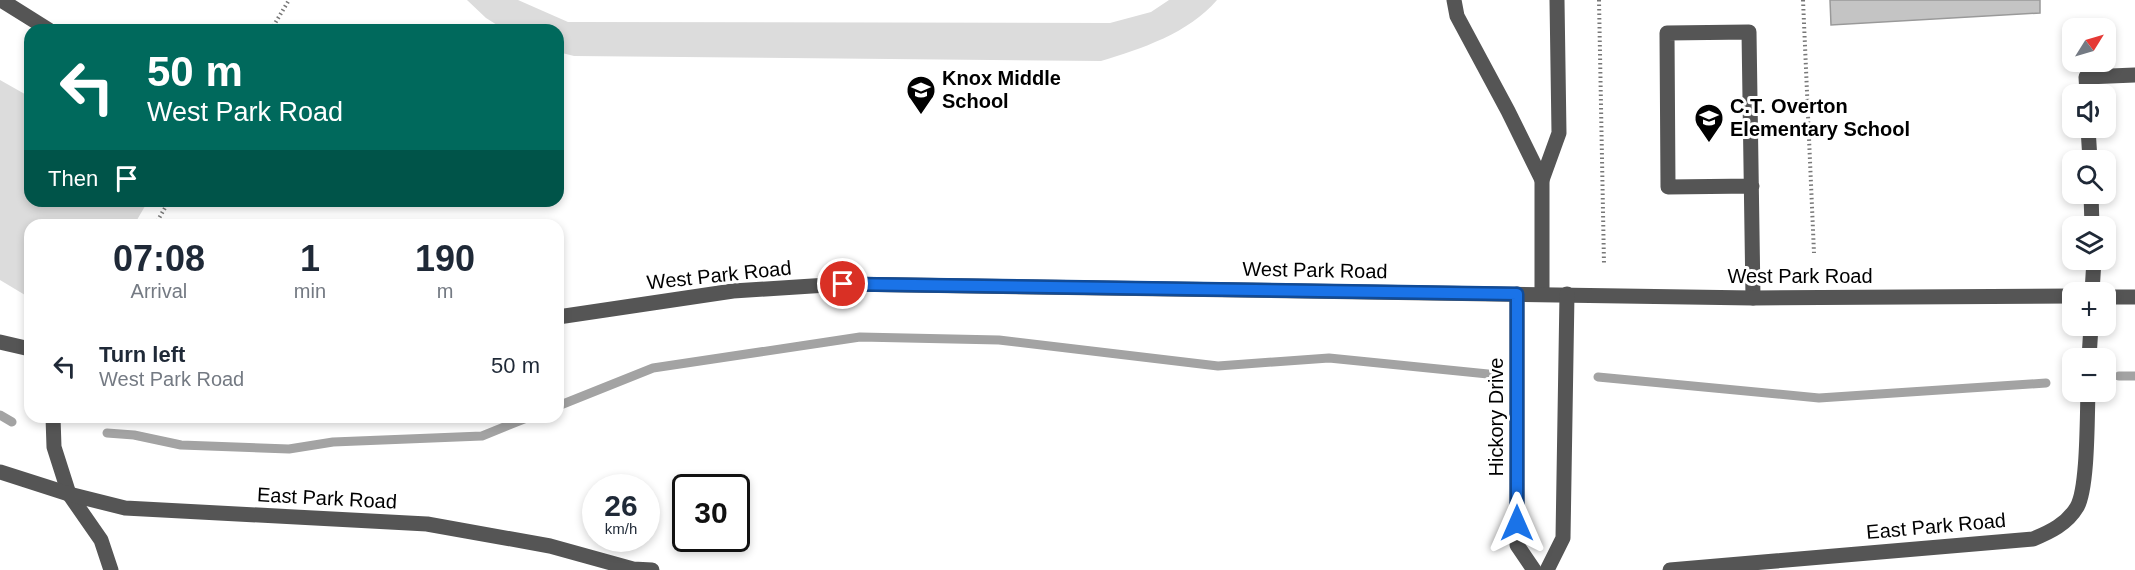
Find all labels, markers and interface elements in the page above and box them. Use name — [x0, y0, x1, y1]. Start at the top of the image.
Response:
north arrow — [2062, 18, 2116, 72]
map controls — [2062, 18, 2116, 402]
icon: left — [48, 48, 126, 126]
text: 50 m — [147, 48, 243, 95]
place label: Knox Middle School — [942, 67, 1061, 112]
school or university icon: Knox Middle School — [905, 74, 937, 116]
button: sound — [2062, 84, 2116, 138]
place label: C.T. Overton Elementary School — [1730, 95, 1910, 140]
text: West Park Road — [147, 97, 343, 127]
school or university icon: C.T. Overton Elementary School — [1693, 102, 1725, 144]
button: search — [2062, 150, 2116, 204]
icon: arrive — [110, 162, 143, 195]
text: Then — [48, 166, 98, 191]
button: layers — [2062, 216, 2116, 270]
text: 07:08 — [113, 238, 205, 279]
text: 1 — [300, 238, 320, 279]
text: 190 — [415, 238, 475, 279]
street label: West Park Road — [646, 256, 792, 294]
pin — [817, 258, 868, 309]
street label: West Park Road — [1242, 258, 1388, 282]
street label: West Park Road — [1727, 265, 1873, 287]
icon: arrive — [826, 267, 859, 300]
text: Arrival — [131, 280, 187, 302]
text: min — [294, 280, 326, 302]
text: m — [437, 280, 453, 302]
button: + — [2062, 282, 2116, 336]
text: Turn left — [99, 342, 185, 367]
button: − — [2062, 348, 2116, 402]
icon: left — [48, 350, 81, 383]
text: 50 m — [491, 353, 540, 378]
street label: Hickory Drive — [1485, 358, 1507, 476]
text: West Park Road — [99, 368, 244, 390]
speed limit sign: 30 — [672, 474, 750, 552]
street label: East Park Road — [256, 483, 398, 513]
text: 26 — [604, 489, 638, 522]
position arrow — [1485, 491, 1549, 555]
street label: East Park Road — [1865, 509, 2007, 543]
text: km/h — [605, 520, 637, 537]

